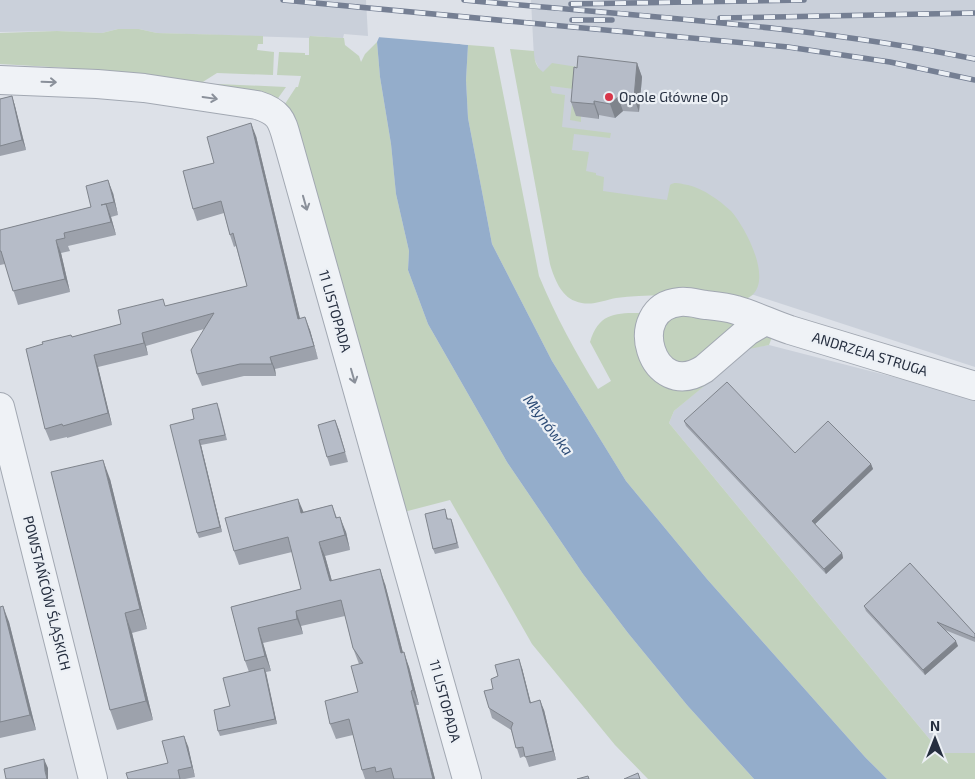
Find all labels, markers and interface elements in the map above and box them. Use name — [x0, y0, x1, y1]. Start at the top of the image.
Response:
one-way arrow — [40, 77, 56, 86]
place label: Opole Główne Op — [619, 88, 728, 105]
marker: Opole Główne Op — [603, 91, 615, 103]
one-way arrow — [202, 94, 218, 104]
one-way arrow — [300, 194, 310, 210]
street label: 11 LISTOPADA — [316, 268, 355, 354]
street label: ANDRZEJA STRUGA — [810, 328, 930, 379]
one-way arrow — [349, 367, 359, 383]
water label: Młynówka — [519, 390, 578, 459]
street label: POWSTAŃCÓW ŚLĄSKICH — [20, 514, 75, 672]
street label: 11 LISTOPADA — [426, 658, 465, 744]
north arrow — [910, 714, 960, 764]
text: N — [930, 717, 940, 734]

